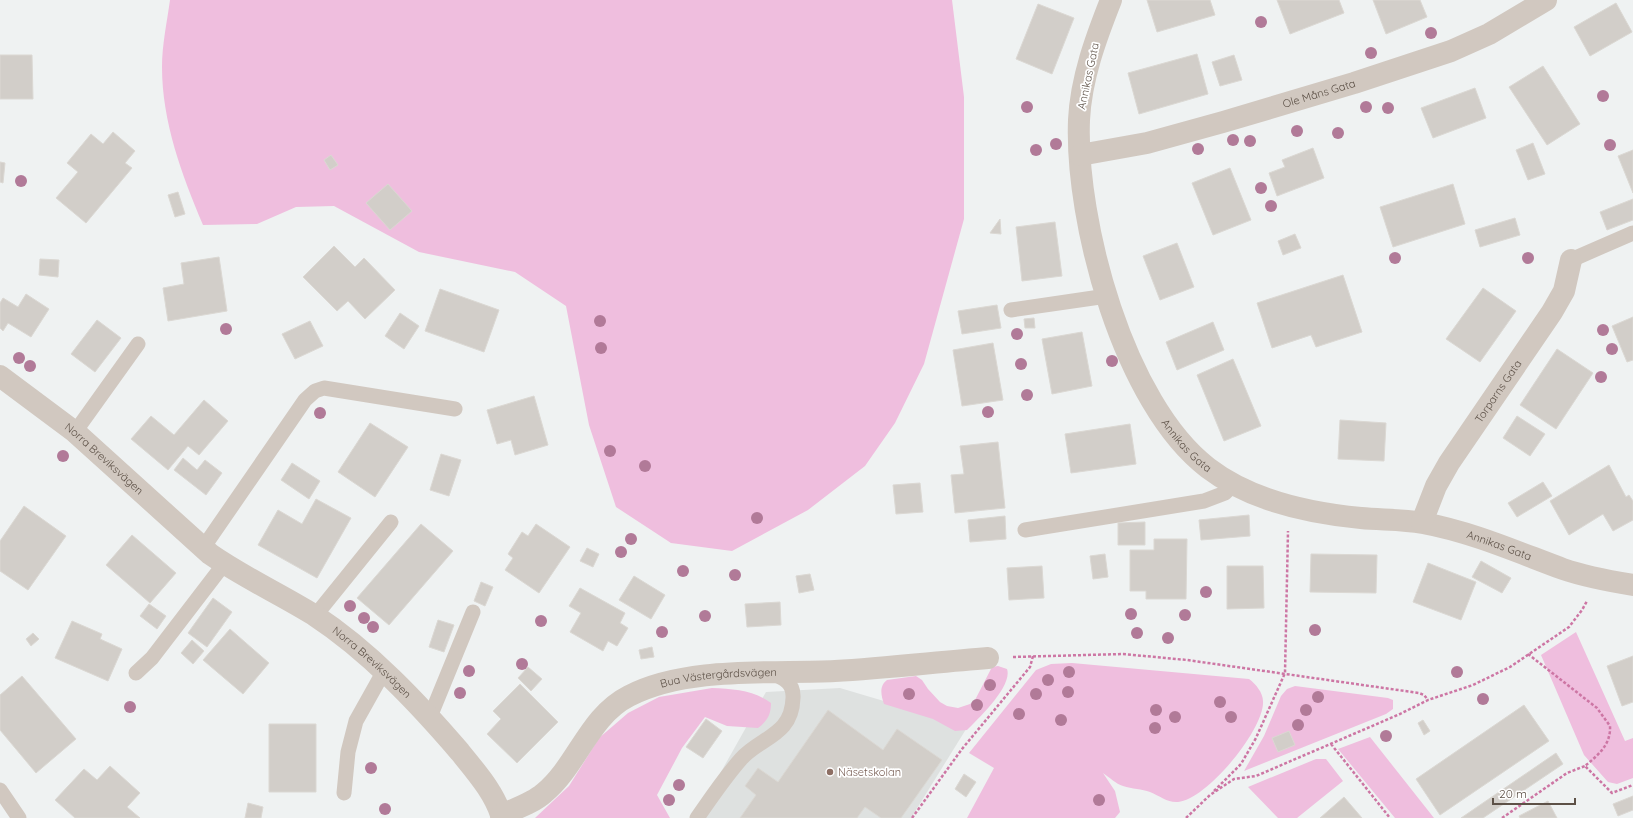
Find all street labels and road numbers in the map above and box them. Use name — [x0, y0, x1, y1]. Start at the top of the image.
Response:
street label: Annikas Gata — [1074, 41, 1102, 111]
street label: Ole Måns Gata — [1281, 76, 1357, 111]
street label: Torparns Gata — [1472, 357, 1524, 425]
street label: Annikas Gata — [1158, 416, 1214, 475]
street label: Norra Breviksvägen — [62, 420, 146, 497]
street label: Annikas Gata — [1465, 527, 1534, 563]
street label: Norra Breviksvägen — [330, 623, 414, 701]
street label: Bua Västergårdsvägen — [658, 665, 777, 691]

